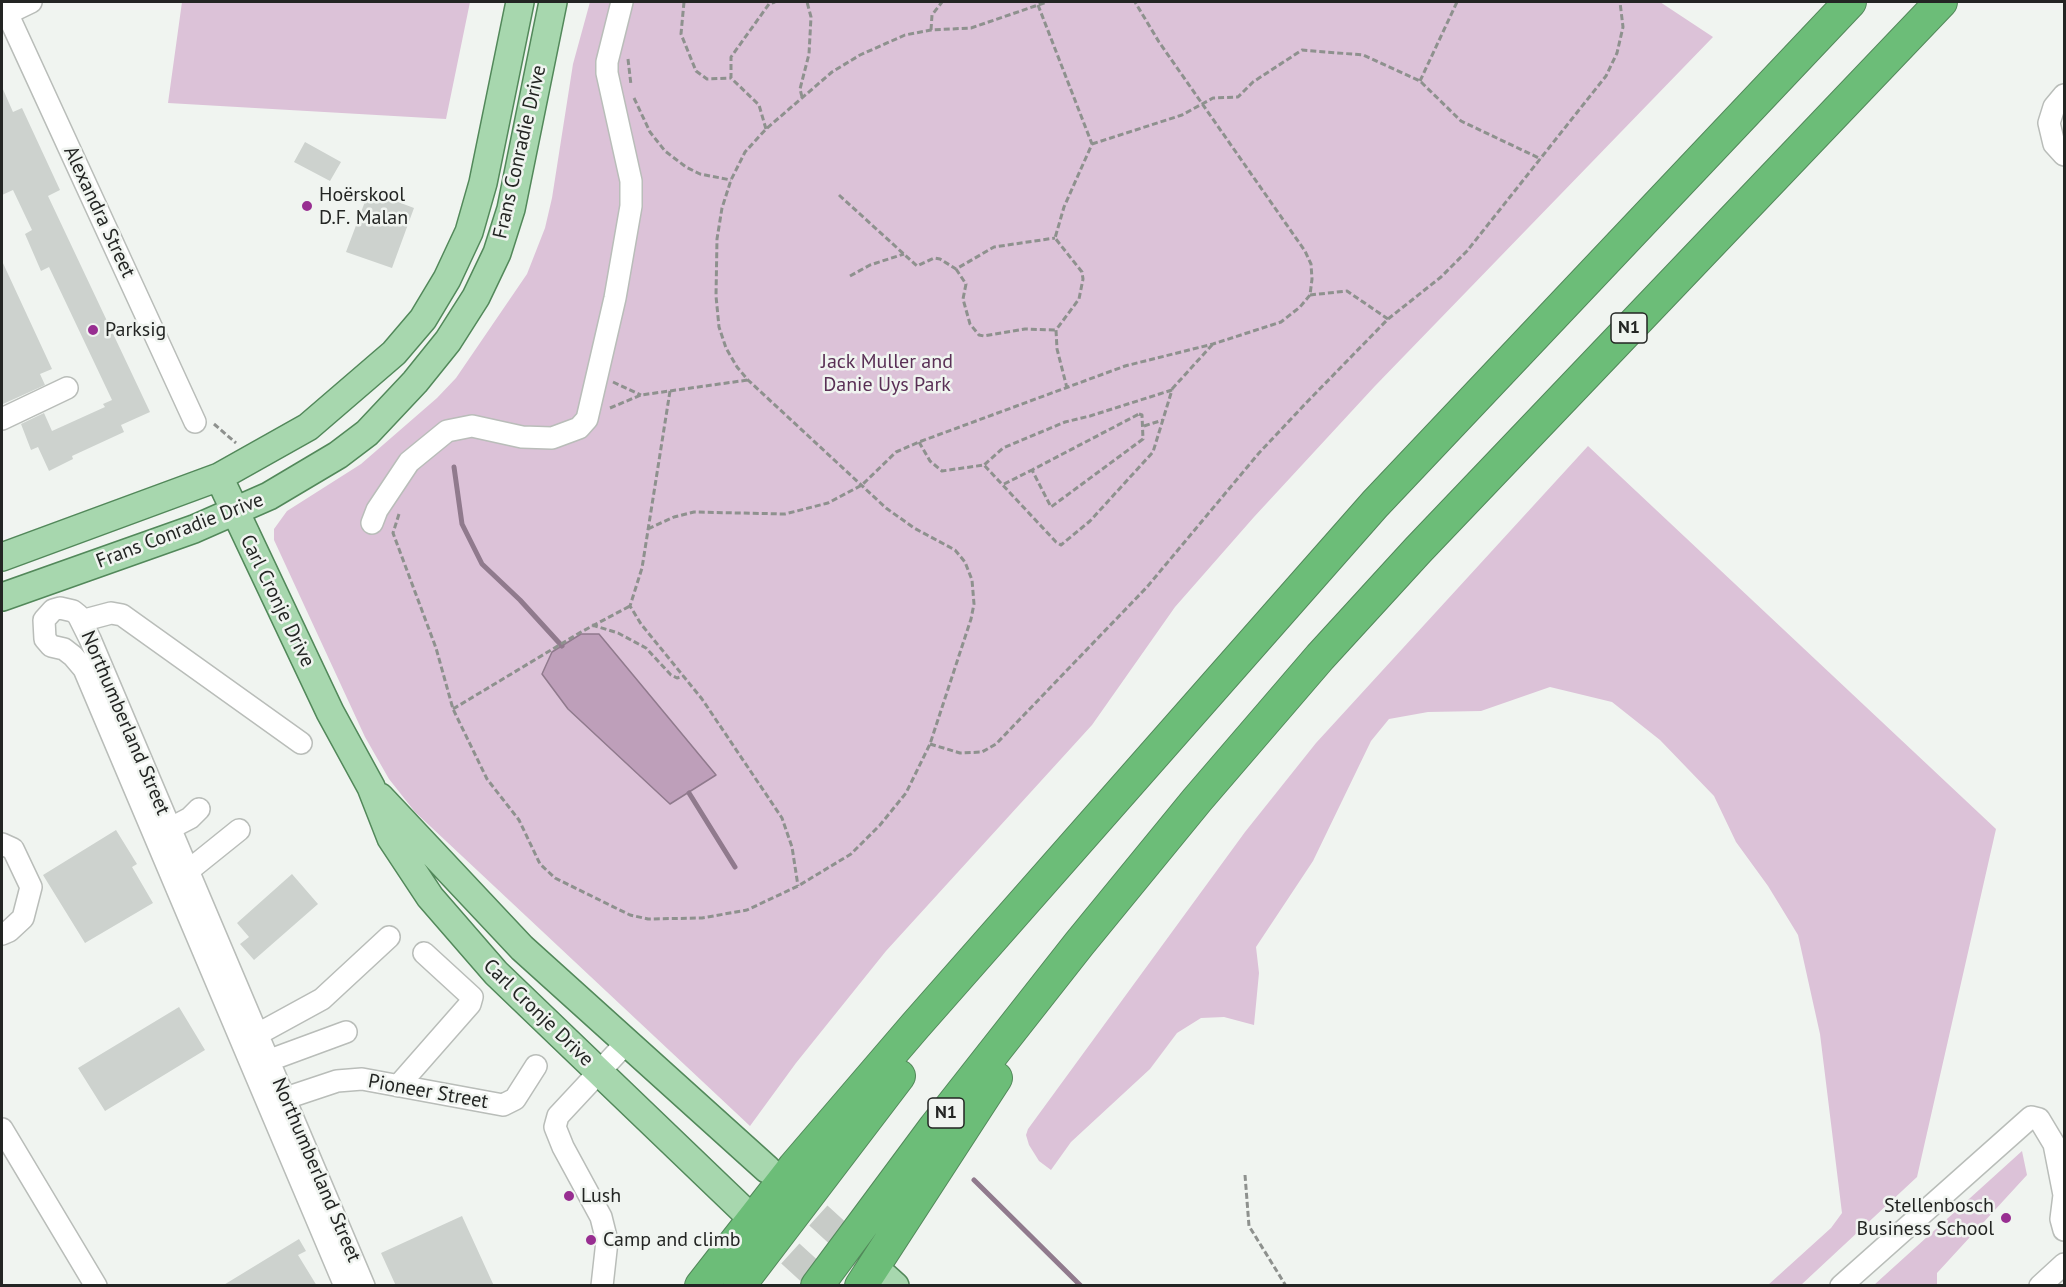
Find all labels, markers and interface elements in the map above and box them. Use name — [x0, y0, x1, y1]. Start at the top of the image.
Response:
street label: Frans Conradie Drive — [488, 63, 552, 241]
street label: Alexandra Street — [58, 142, 140, 282]
place label: Hoërskool D.F. Malan — [319, 183, 408, 230]
marker: Hoërskool D.F. Malan — [300, 199, 314, 213]
road number: N1 — [1611, 313, 1647, 343]
place label: Parksig — [105, 318, 166, 342]
marker: Parksig — [86, 323, 100, 337]
park label: Jack Muller and Danie Uys Park — [821, 350, 953, 397]
street label: Frans Conradie Drive — [93, 488, 267, 574]
street label: Carl Cronje Drive — [235, 531, 319, 671]
street label: Northumberland Street — [75, 627, 175, 819]
street label: Carl Cronje Drive — [478, 954, 598, 1072]
street label: Pioneer Street — [366, 1070, 490, 1114]
street label: Northumberland Street — [266, 1074, 366, 1266]
road number: N1 — [928, 1098, 964, 1128]
place label: Lush — [581, 1184, 621, 1208]
marker: Lush — [562, 1189, 576, 1203]
place label: Stellenbosch Business School — [1857, 1194, 1994, 1241]
marker: Stellenbosch Business School — [1999, 1211, 2013, 1225]
place label: Camp and climb — [603, 1228, 741, 1252]
marker: Camp and climb — [584, 1233, 598, 1247]

